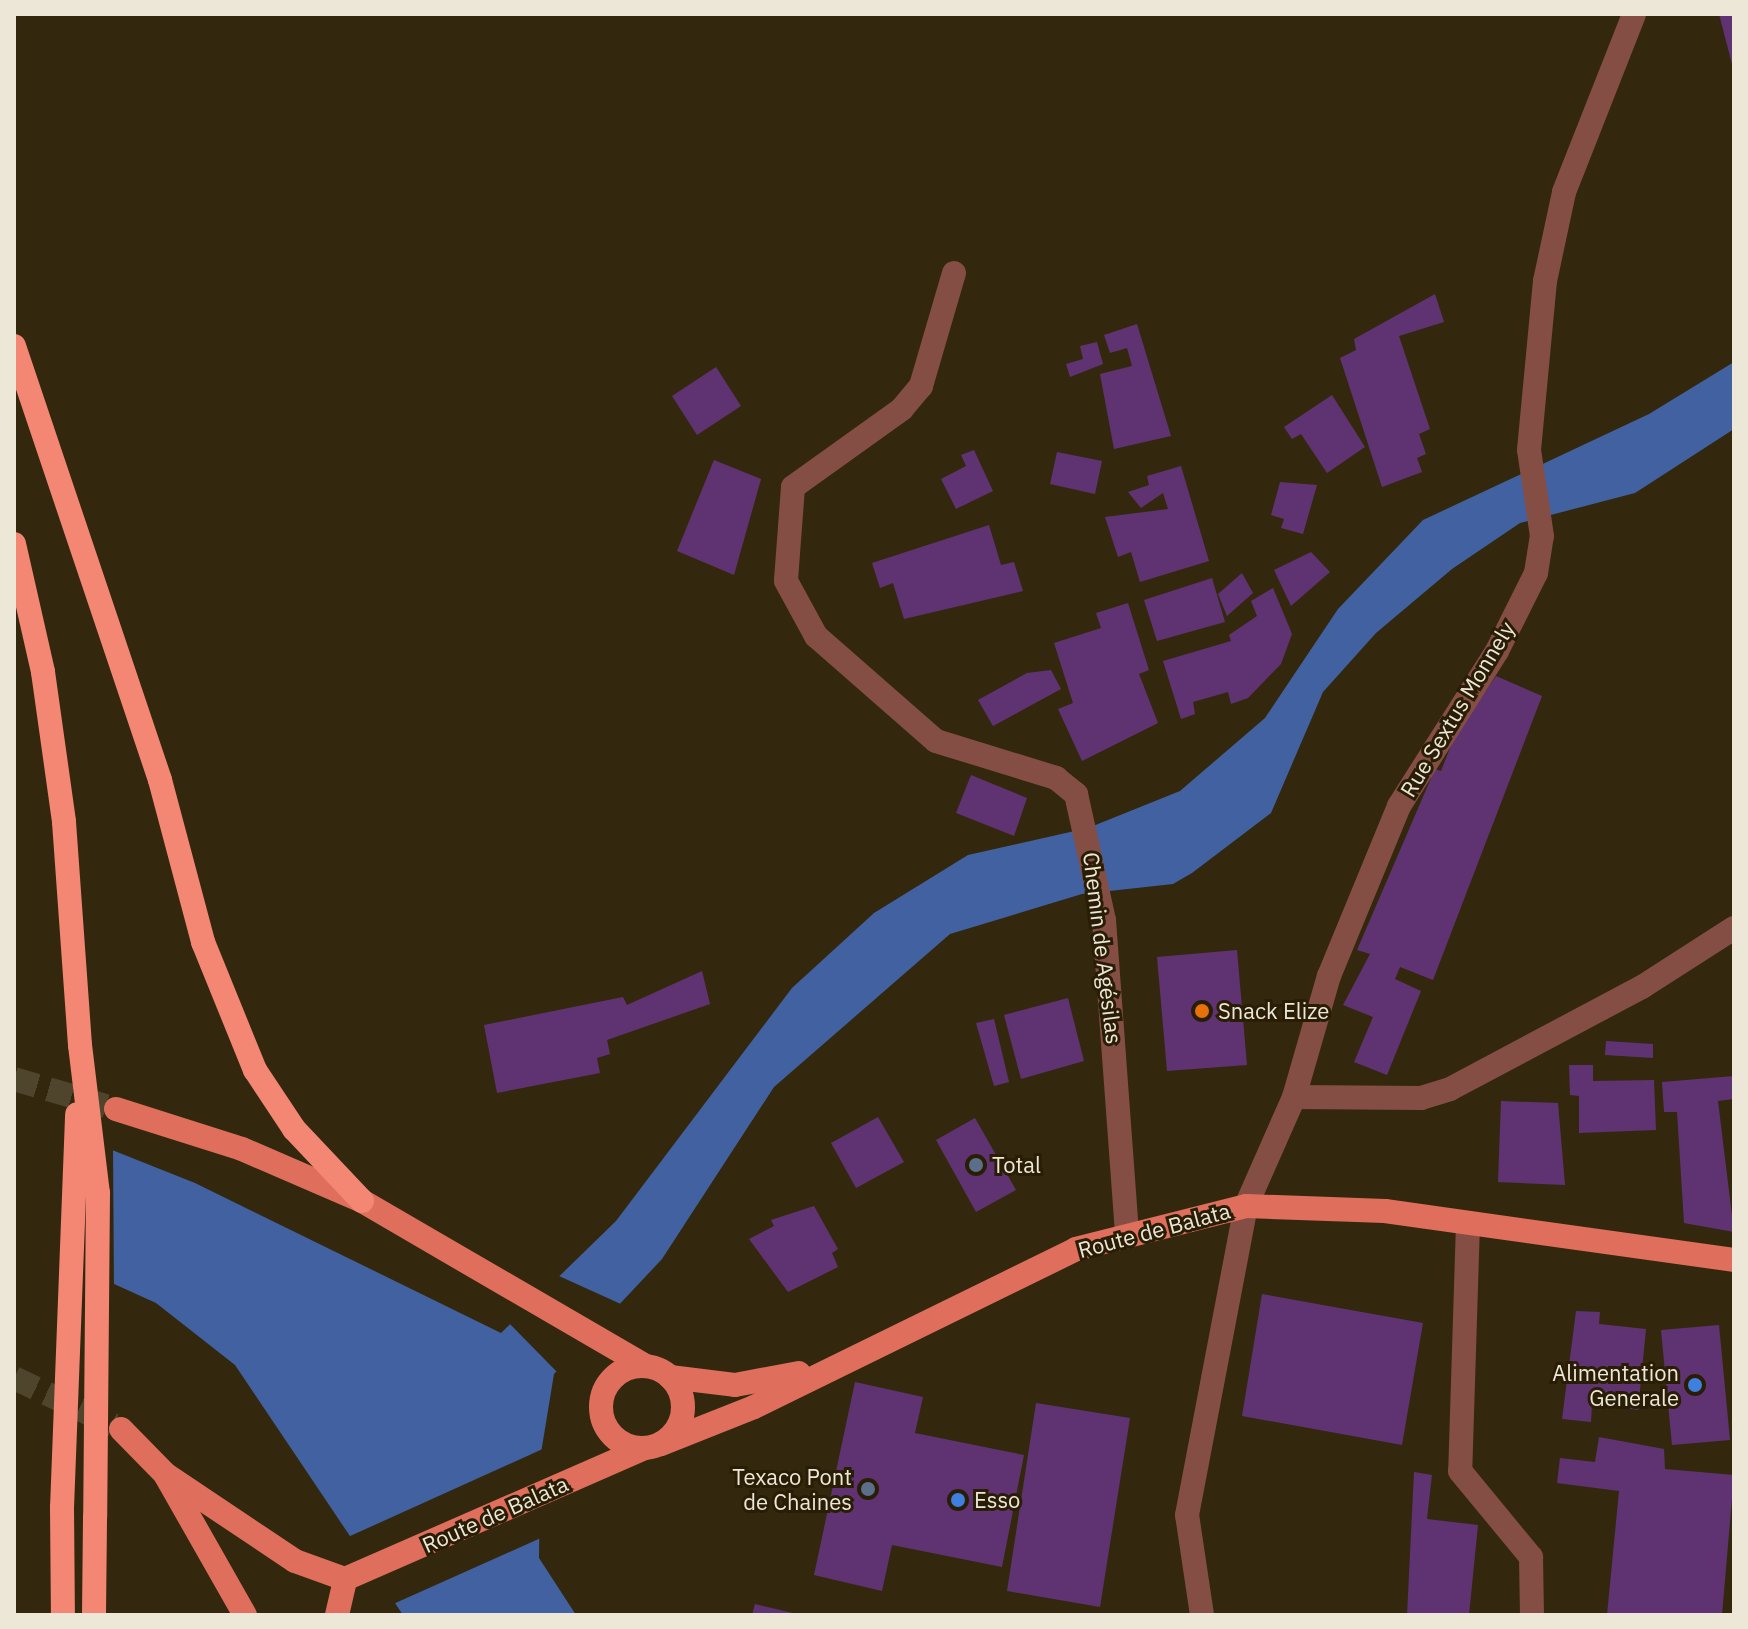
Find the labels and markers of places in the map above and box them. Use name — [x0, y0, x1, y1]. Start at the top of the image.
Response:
place label: Snack Elize — [1218, 998, 1329, 1024]
marker: Snack Elize — [1193, 1002, 1211, 1020]
place label: Total — [992, 1152, 1041, 1178]
marker: Total — [967, 1156, 985, 1174]
place label: Alimentation Generale — [1552, 1359, 1679, 1410]
marker: Alimentation Generale — [1686, 1376, 1704, 1394]
place label: Texaco Pont de Chaines — [732, 1463, 852, 1514]
marker: Texaco Pont de Chaines — [859, 1480, 877, 1498]
place label: Esso — [974, 1487, 1020, 1513]
marker: Esso — [949, 1491, 967, 1509]

